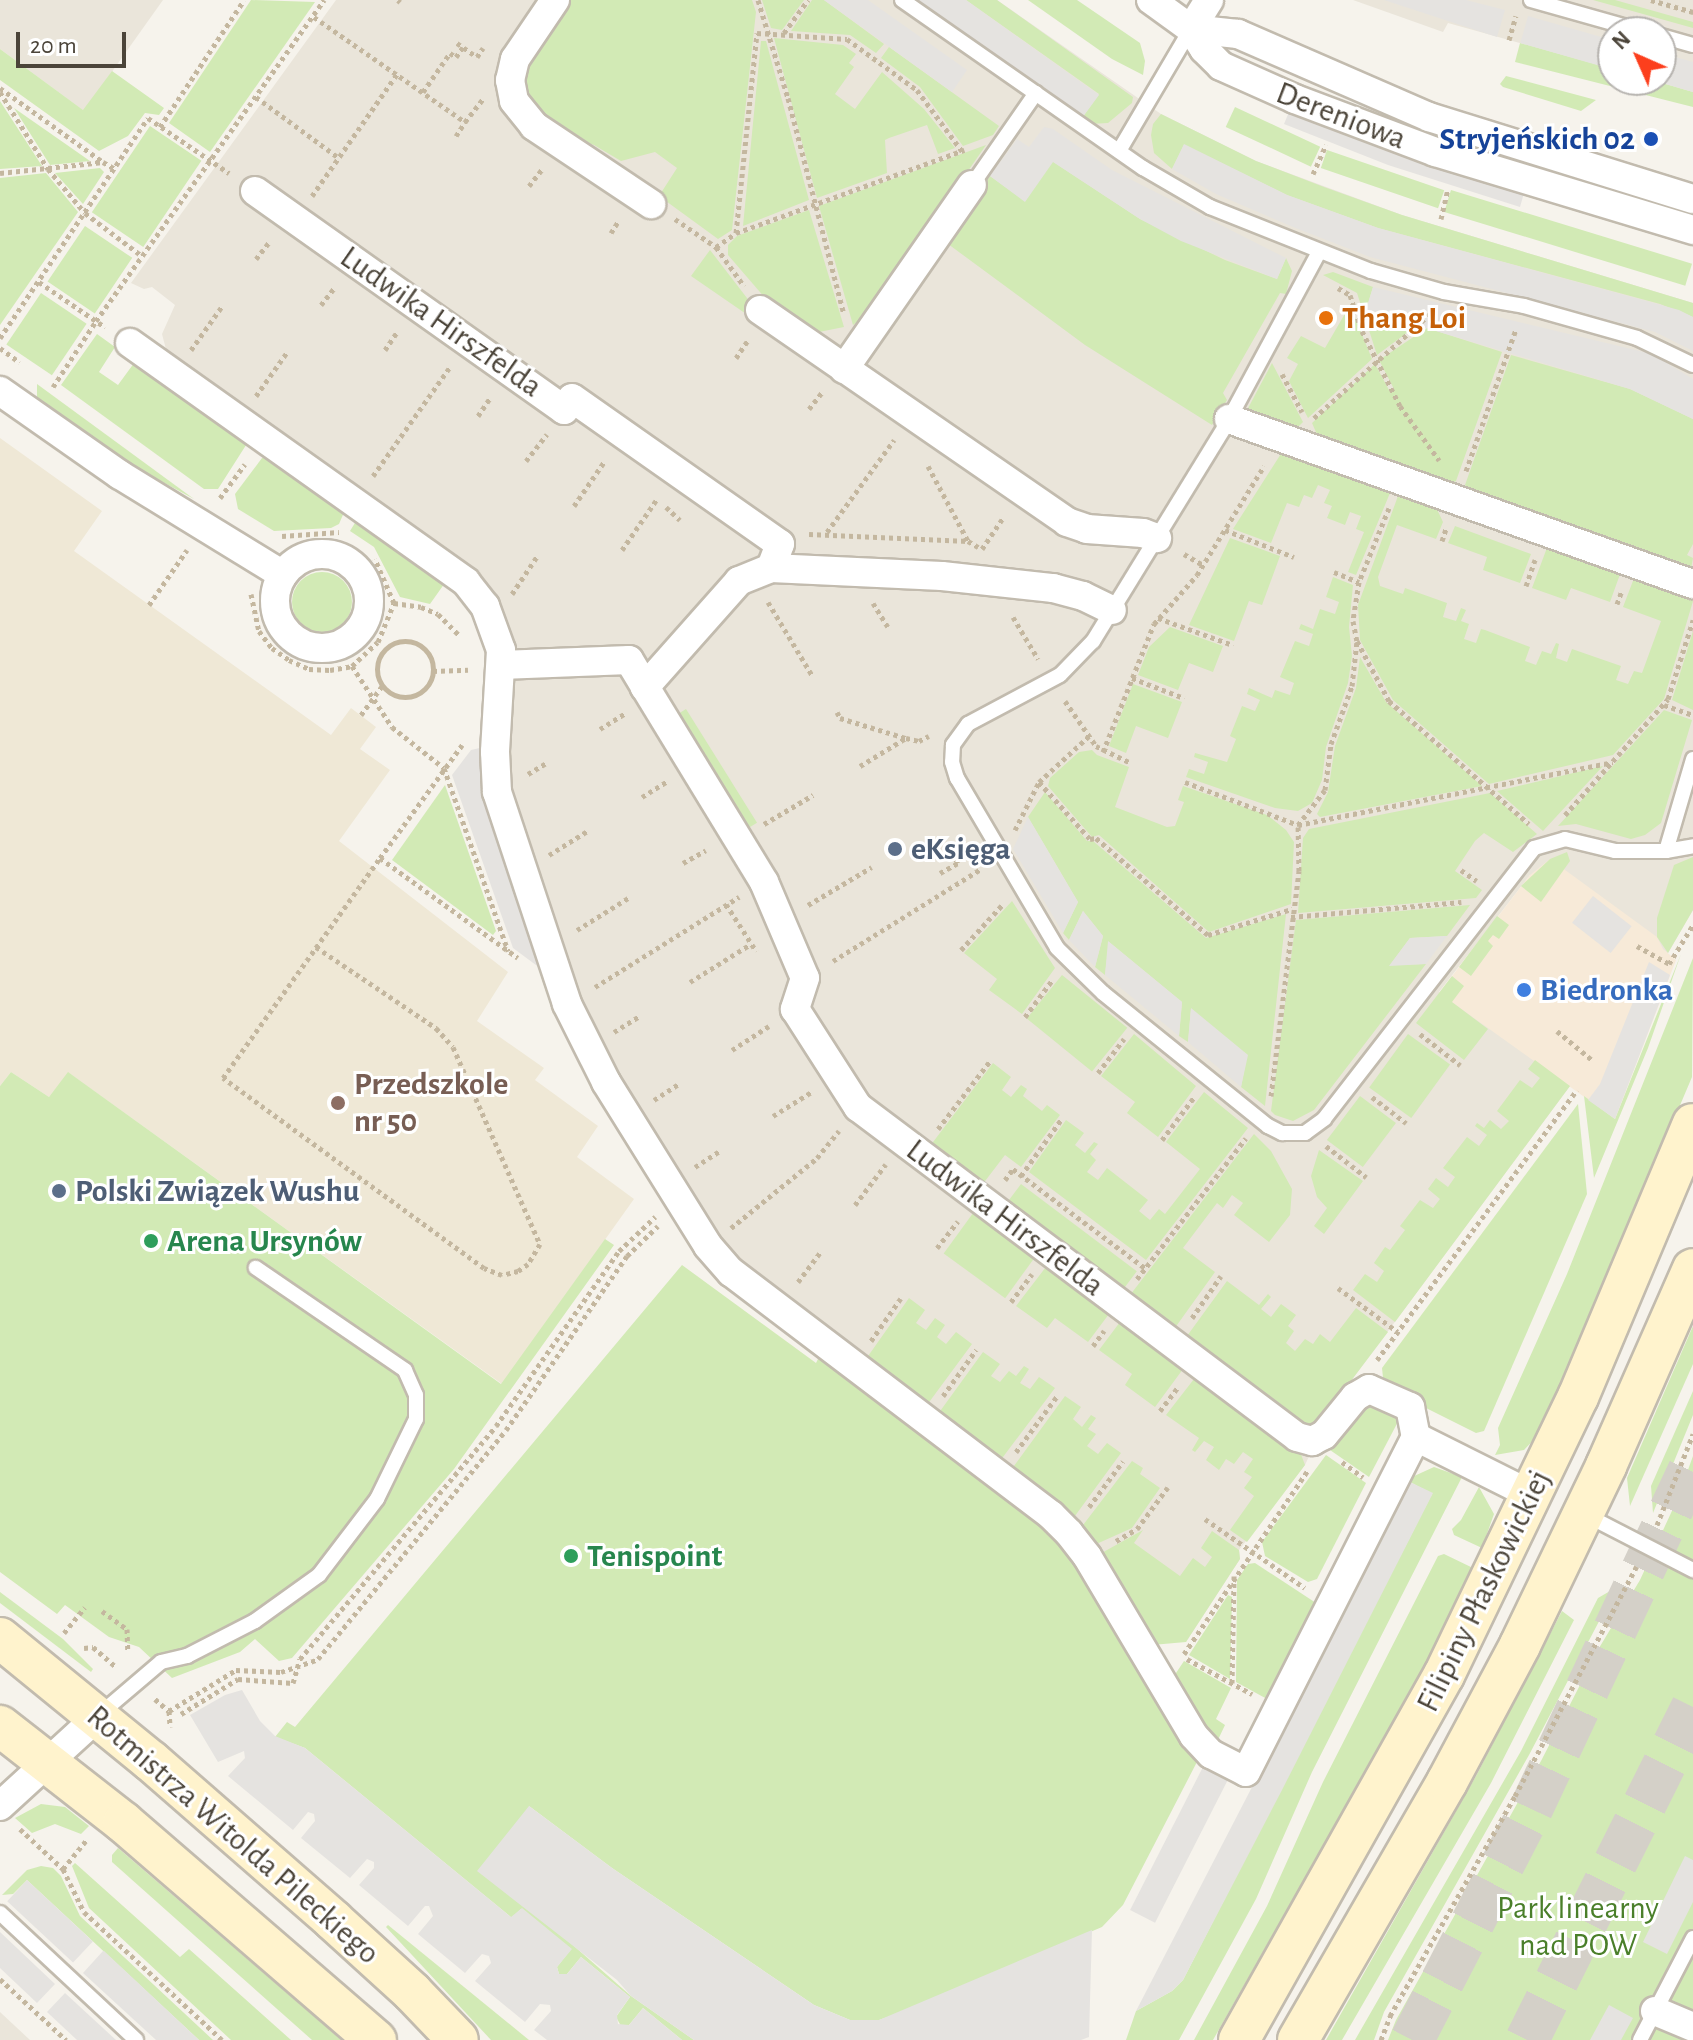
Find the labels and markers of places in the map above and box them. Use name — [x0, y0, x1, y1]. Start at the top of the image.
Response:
place label: Stryjeńskich 02 — [1439, 120, 1635, 158]
marker: Stryjeńskich 02 — [1642, 130, 1660, 148]
place label: Thang Loi — [1342, 299, 1466, 337]
marker: Thang Loi — [1317, 309, 1335, 327]
place label: eKsięga — [911, 830, 1011, 868]
marker: eKsięga — [886, 840, 904, 858]
place label: Biedronka — [1540, 971, 1673, 1009]
marker: Biedronka — [1515, 981, 1533, 999]
place label: Przedszkole nr 50 — [354, 1066, 508, 1141]
marker: Przedszkole nr 50 — [329, 1094, 347, 1112]
place label: Polski Związek Wushu — [75, 1172, 359, 1210]
marker: Polski Związek Wushu — [50, 1182, 68, 1200]
place label: Arena Ursynów — [167, 1222, 362, 1260]
marker: Arena Ursynów — [142, 1232, 160, 1250]
place label: Tenispoint — [587, 1537, 722, 1575]
marker: Tenispoint — [562, 1547, 580, 1565]

